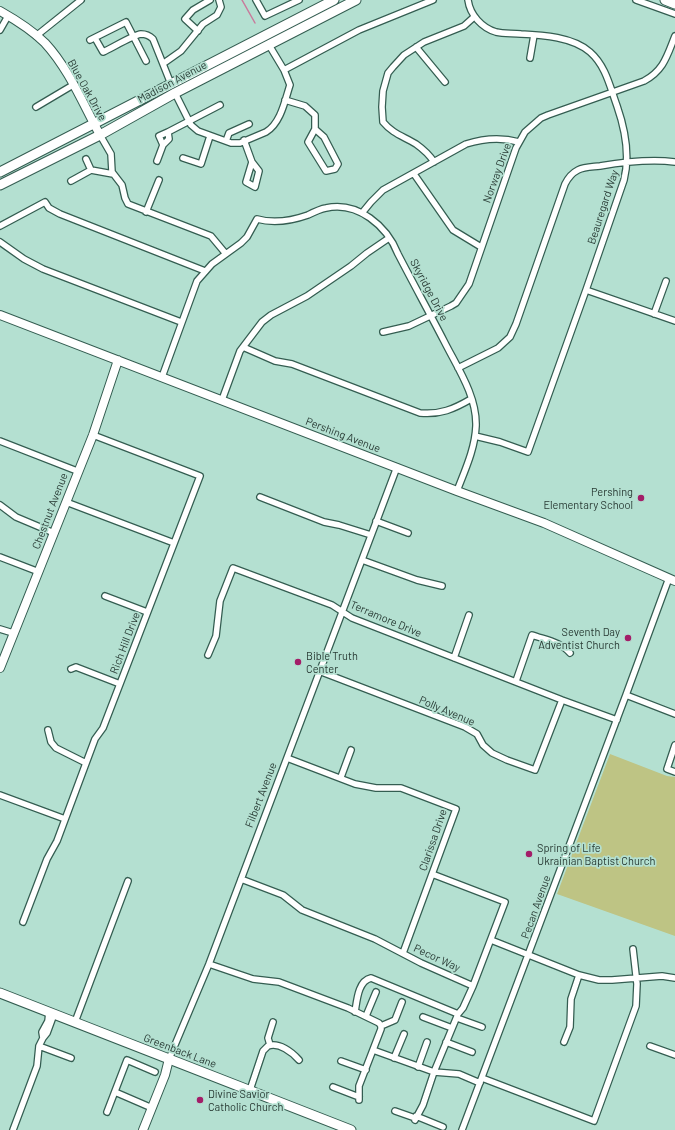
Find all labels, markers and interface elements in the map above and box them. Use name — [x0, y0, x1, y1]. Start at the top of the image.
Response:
street label: Blue Oak Drive — [65, 57, 109, 123]
street label: Madison Avenue — [135, 58, 209, 106]
street label: Norway Drive — [480, 141, 514, 205]
street label: Beauregard Way — [585, 168, 621, 246]
street label: Skyridge Drive — [407, 257, 451, 323]
street label: Pershing Avenue — [304, 415, 382, 455]
street label: Chestnut Avenue — [29, 471, 71, 551]
place label: Pershing Elementary School — [543, 485, 633, 511]
marker: Pershing Elementary School — [636, 493, 646, 503]
street label: Terramore Drive — [348, 598, 424, 640]
street label: Rich Hill Drive — [107, 610, 143, 676]
place label: Seventh Day Adventist Church — [538, 625, 620, 651]
marker: Seventh Day Adventist Church — [623, 633, 633, 643]
place label: Bible Truth Center — [306, 649, 358, 675]
marker: Bible Truth Center — [293, 657, 303, 667]
street label: Polly Avenue — [417, 693, 477, 729]
street label: Filbert Avenue — [243, 761, 279, 829]
street label: Clarissa Drive — [416, 807, 450, 873]
place label: Spring of Life Ukrainian Baptist Church — [537, 841, 655, 867]
marker: Spring of Life Ukrainian Baptist Church — [524, 849, 534, 859]
street label: Pecan Avenue — [518, 873, 554, 941]
street label: Pecor Way — [412, 941, 462, 975]
street label: Greenback Lane — [142, 1031, 218, 1071]
place label: Divine Savior Catholic Church — [208, 1087, 283, 1113]
marker: Divine Savior Catholic Church — [195, 1095, 205, 1105]

